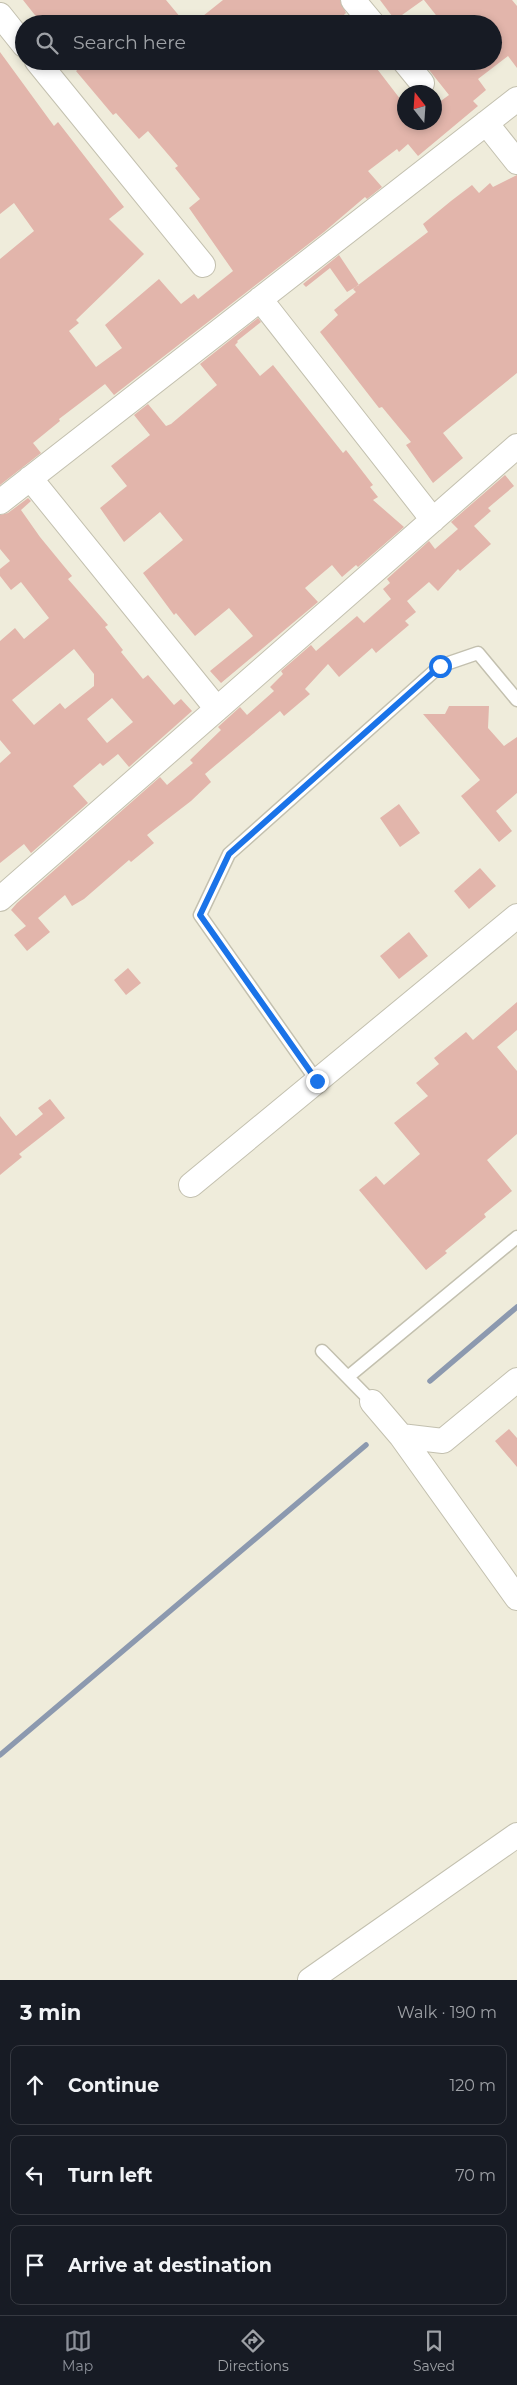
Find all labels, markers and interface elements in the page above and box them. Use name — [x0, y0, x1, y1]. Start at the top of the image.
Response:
search box — [15, 15, 502, 70]
icon: search — [33, 29, 61, 57]
text: Search here — [73, 31, 186, 54]
north arrow — [397, 85, 442, 130]
route start — [429, 655, 452, 678]
route end — [306, 1070, 329, 1093]
text: 3 min — [20, 2000, 81, 2025]
text: Walk · 190 m — [397, 2003, 497, 2022]
icon: ahead — [21, 2071, 49, 2099]
text: Continue — [68, 2074, 159, 2097]
text: 120 m — [449, 2076, 496, 2095]
icon: left — [21, 2161, 49, 2189]
text: Turn left — [68, 2164, 153, 2187]
text: 70 m — [455, 2166, 496, 2185]
icon: arrive — [21, 2251, 49, 2279]
text: Arrive at destination — [68, 2254, 272, 2277]
tab: Map — [62, 2327, 93, 2375]
tab: Directions — [217, 2327, 289, 2375]
tab: Saved — [413, 2327, 455, 2375]

